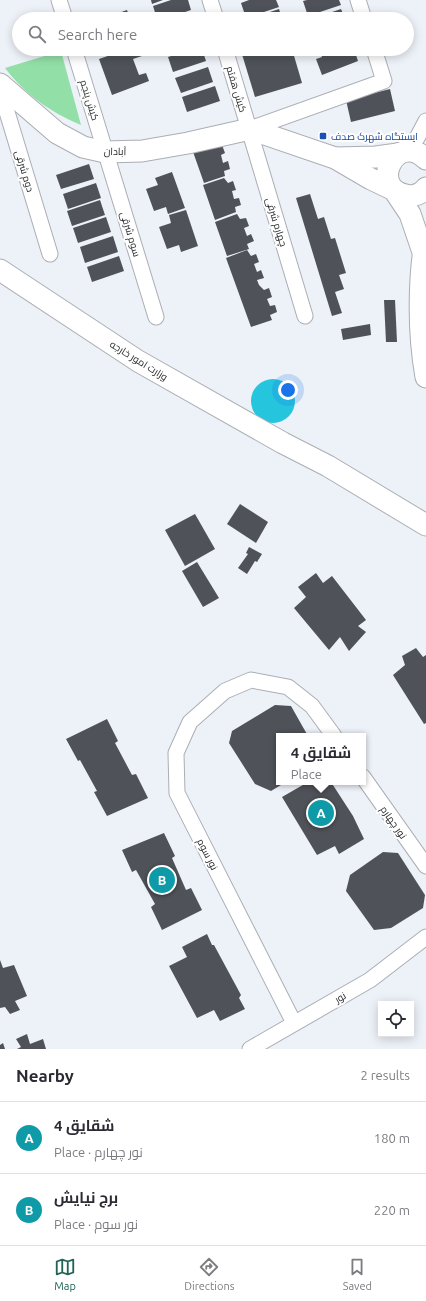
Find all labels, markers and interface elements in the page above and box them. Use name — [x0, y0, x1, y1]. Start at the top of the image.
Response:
search box — [12, 12, 414, 56]
icon: search — [26, 23, 48, 45]
text: Search here — [58, 26, 137, 43]
street label: کیش هفتم — [222, 65, 249, 114]
street label: کیش پنجم — [76, 78, 101, 123]
marker: ایستگاه شهرک صدف — [318, 131, 328, 141]
place label: ایستگاه شهرک صدف — [331, 131, 418, 143]
street label: آبادان — [104, 146, 127, 158]
street label: دوم شرقی — [11, 149, 36, 194]
street label: چهارم شرقی — [262, 196, 289, 248]
street label: سوم شرقی — [117, 210, 143, 259]
street label: وزارت امور خارجه — [108, 338, 170, 383]
your location — [278, 380, 298, 400]
popup — [276, 733, 366, 785]
text: شقایق 4 — [291, 744, 351, 761]
text: Place — [291, 767, 322, 781]
pin: A — [308, 798, 334, 828]
street label: نور چهارم — [377, 804, 409, 842]
street label: نور سوم — [193, 837, 220, 873]
pin: B — [149, 865, 175, 895]
street label: نور — [332, 990, 348, 1005]
map controls — [378, 1001, 414, 1037]
button: locate — [378, 1001, 414, 1037]
text: Nearby — [16, 1066, 74, 1085]
text: 2 results — [360, 1068, 410, 1082]
text: شقایق 4 — [54, 1117, 114, 1134]
text: A — [24, 1131, 34, 1145]
text: 180 m — [374, 1131, 410, 1145]
text: Place · نور چهارم — [54, 1145, 143, 1159]
text: برج نیایش — [54, 1189, 118, 1206]
text: B — [25, 1203, 33, 1217]
text: 220 m — [374, 1203, 410, 1217]
text: Place · نور سوم — [54, 1217, 138, 1231]
tab: Map — [54, 1256, 76, 1292]
tab: Directions — [184, 1256, 234, 1292]
tab: Saved — [343, 1256, 372, 1292]

